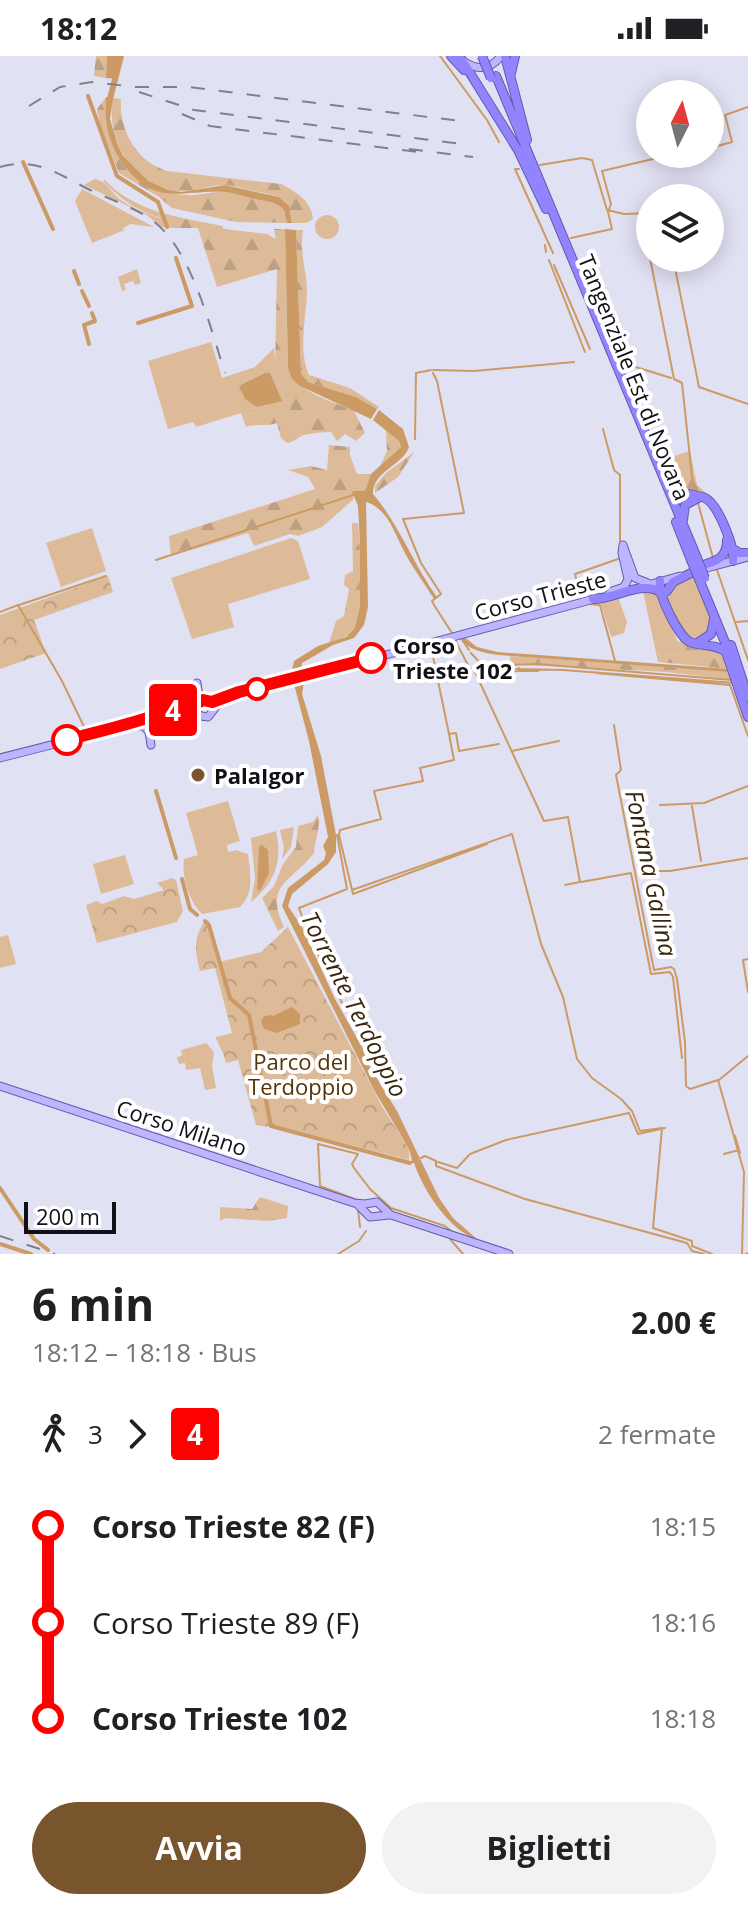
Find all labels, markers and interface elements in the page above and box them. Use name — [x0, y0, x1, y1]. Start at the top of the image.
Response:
text: 18:12 — [40, 8, 117, 49]
north arrow — [636, 80, 724, 168]
map controls — [636, 80, 724, 272]
button: layers — [636, 184, 724, 272]
street label: Tangenziale Est di Novara — [572, 250, 698, 504]
street label: Corso Trieste — [471, 563, 609, 627]
place label: Corso Trieste 102 — [393, 630, 512, 685]
marker: Corso Trieste 102 — [356, 643, 386, 673]
unlabelled marker — [246, 678, 268, 700]
line badge: 4 — [147, 684, 199, 736]
text: 4 — [165, 691, 181, 729]
unlabelled marker — [52, 725, 82, 755]
place label: PalaIgor — [214, 760, 304, 790]
marker: PalaIgor — [189, 766, 207, 784]
water label: Fontana Gallina — [618, 787, 686, 960]
water label: Torrente Terdoppio — [294, 905, 416, 1103]
park label: Parco del Terdoppio — [248, 1046, 354, 1101]
street label: Corso Milano — [113, 1092, 251, 1162]
scale bar — [24, 1198, 116, 1234]
text: 200 m — [36, 1201, 100, 1231]
text: 6 min — [32, 1274, 154, 1334]
text: 2.00 € — [631, 1302, 716, 1343]
text: 18:12 – 18:18 · Bus — [32, 1334, 257, 1370]
icon: walk — [32, 1412, 76, 1456]
icon: forward — [115, 1412, 159, 1456]
text: 4 — [187, 1415, 203, 1453]
text: 3 — [88, 1416, 103, 1452]
text: 2 fermate — [598, 1416, 716, 1452]
text: Corso Trieste 82 (F) — [92, 1506, 375, 1547]
text: 18:15 — [650, 1508, 716, 1544]
text: Corso Trieste 89 (F) — [92, 1602, 359, 1643]
text: 18:16 — [650, 1604, 716, 1640]
text: Corso Trieste 102 — [92, 1698, 347, 1739]
text: 18:18 — [650, 1700, 716, 1736]
button: Avvia — [32, 1802, 366, 1894]
button: Biglietti — [382, 1802, 716, 1894]

